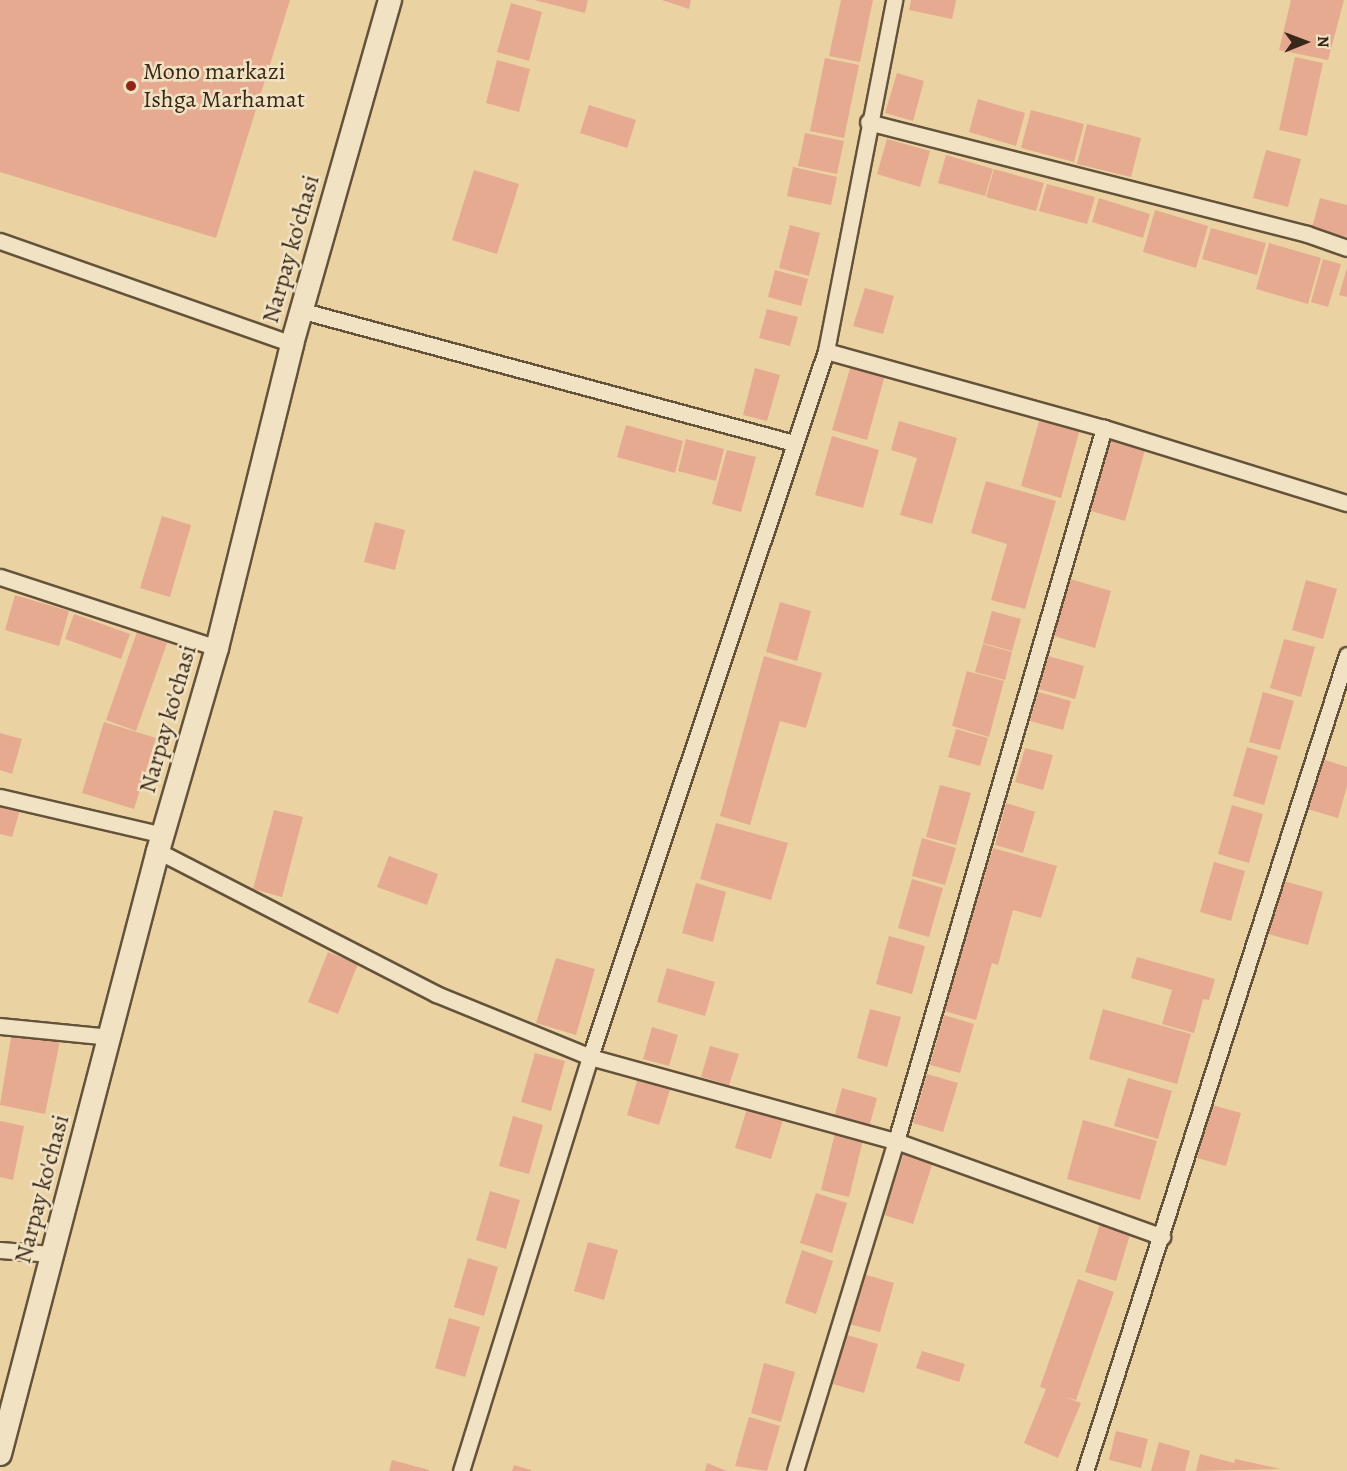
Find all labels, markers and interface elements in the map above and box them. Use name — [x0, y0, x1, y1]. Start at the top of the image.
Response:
north arrow — [1275, 12, 1335, 72]
text: N — [1312, 36, 1334, 48]
place label: Mono markazi Ishga Marhamat — [143, 58, 305, 114]
marker: Mono markazi Ishga Marhamat — [124, 79, 138, 93]
street label: Narpay ko'chasi — [256, 172, 326, 326]
street label: Narpay ko'chasi — [133, 642, 203, 796]
street label: Narpay ko'chasi — [8, 1111, 76, 1267]

